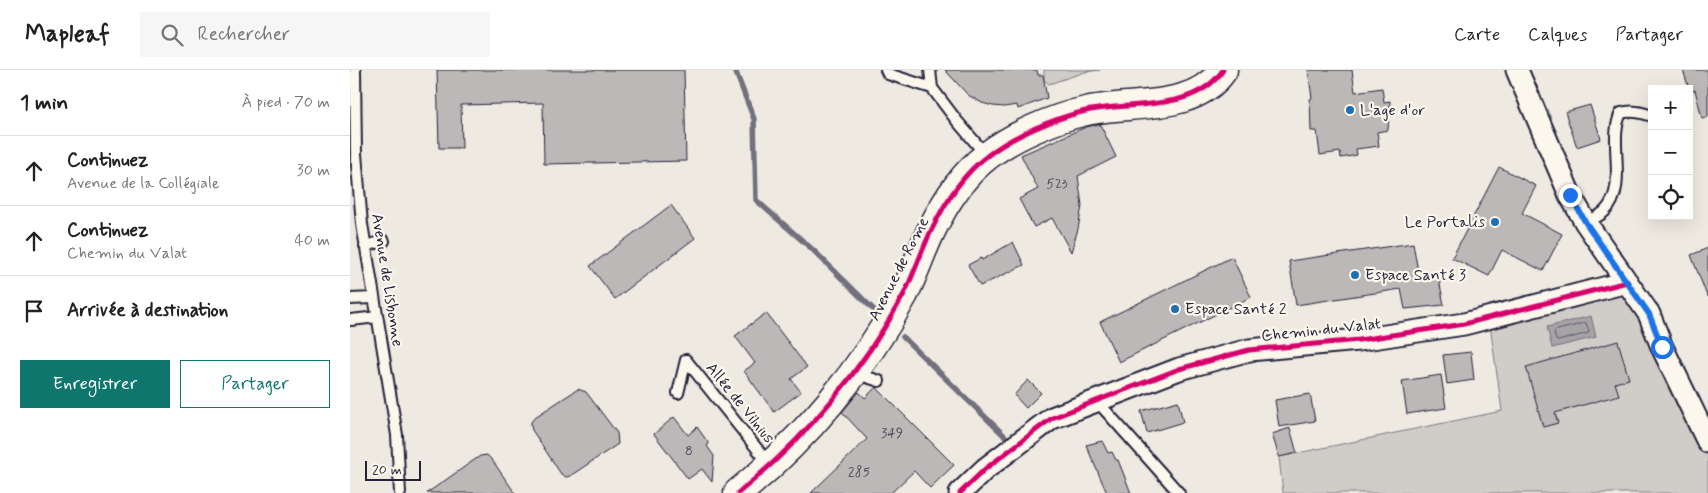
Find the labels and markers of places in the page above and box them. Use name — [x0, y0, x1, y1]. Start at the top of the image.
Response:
place label: L'age d'or — [1360, 100, 1425, 121]
marker: L'age d'or — [1344, 104, 1356, 116]
place label: Le Portalis — [1405, 212, 1485, 233]
marker: Le Portalis — [1489, 216, 1501, 228]
place label: Espace Santé 3 — [1365, 265, 1466, 286]
marker: Espace Santé 3 — [1349, 269, 1361, 281]
place label: Espace Santé 2 — [1185, 299, 1287, 320]
marker: Espace Santé 2 — [1169, 303, 1181, 315]

